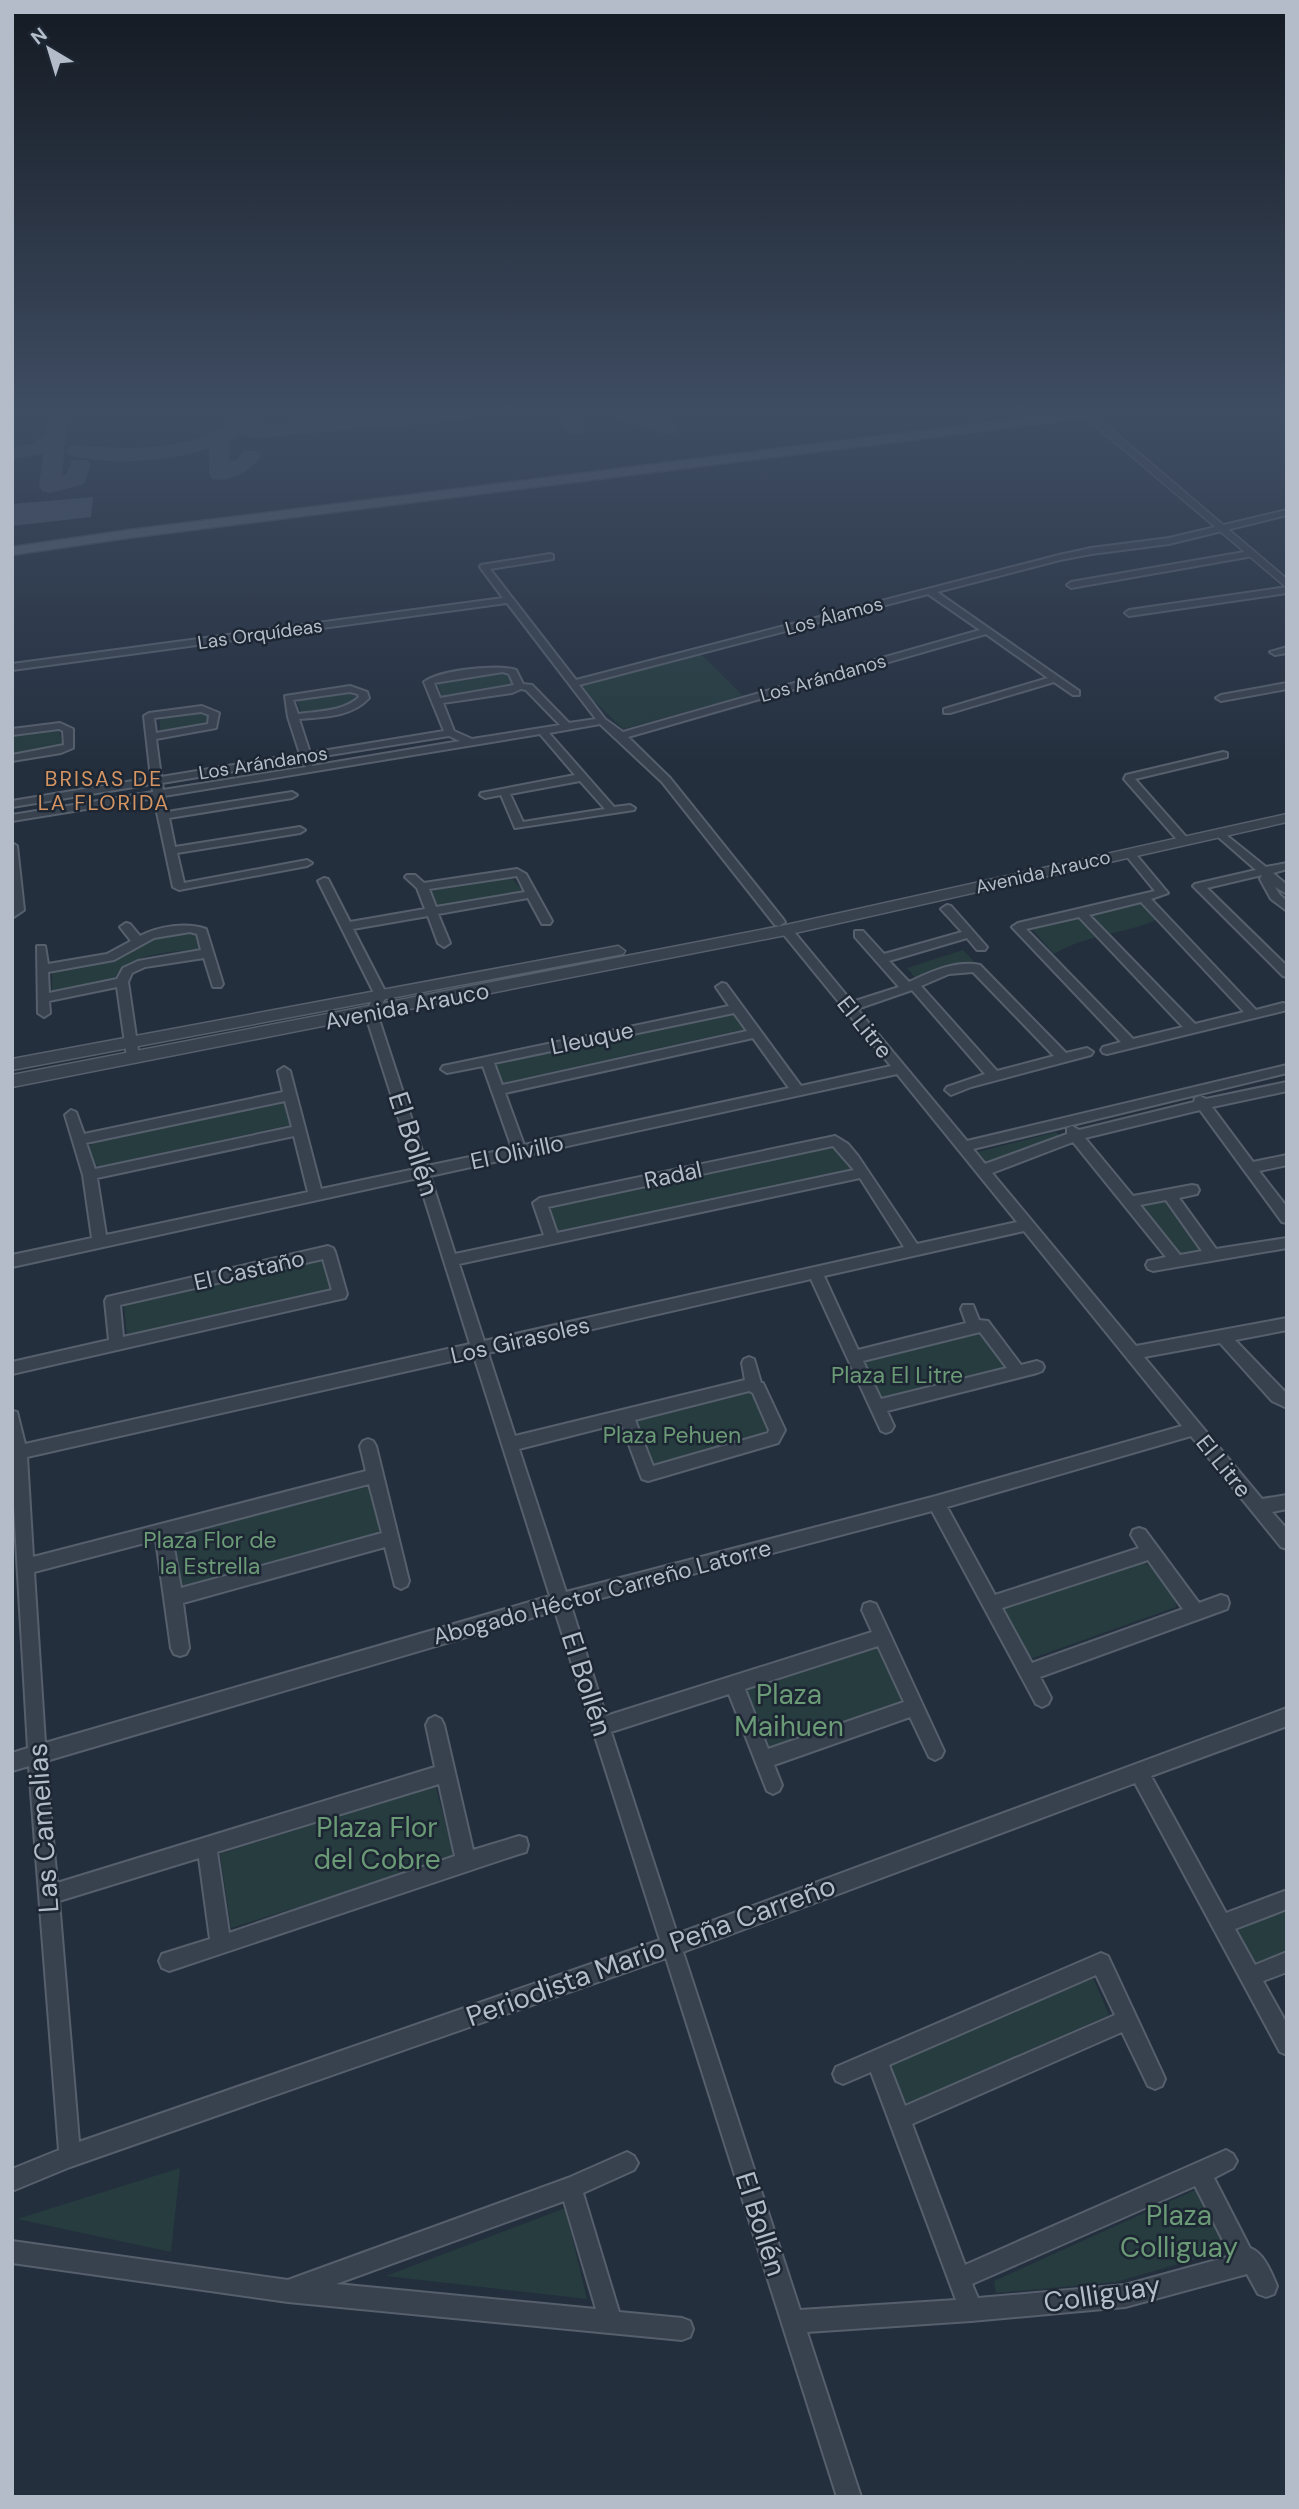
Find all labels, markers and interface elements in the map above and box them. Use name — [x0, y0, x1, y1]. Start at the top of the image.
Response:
north arrow — [14, 14, 84, 84]
text: N — [26, 22, 52, 50]
street label: Los Álamos — [782, 591, 886, 641]
street label: Las Orquídeas — [196, 613, 324, 655]
street label: Los Arándanos — [757, 648, 889, 708]
street label: Los Arándanos — [197, 740, 329, 786]
district label: BRISAS DE LA FLORIDA — [38, 765, 170, 817]
street label: Avenida Arauco — [973, 844, 1113, 900]
street label: Avenida Arauco — [322, 975, 492, 1037]
street label: El Litre — [831, 990, 899, 1064]
street label: Lleuque — [548, 1015, 636, 1061]
street label: El Bollén — [380, 1087, 448, 1201]
street label: El Olivillo — [468, 1128, 566, 1176]
street label: Radal — [642, 1154, 704, 1196]
street label: El Castaño — [191, 1243, 307, 1297]
street label: Los Girasoles — [448, 1309, 592, 1371]
park label: Plaza El Litre — [831, 1360, 963, 1390]
park label: Plaza Pehuen — [603, 1420, 741, 1450]
street label: El Litre — [1190, 1429, 1258, 1503]
park label: Plaza Flor de la Estrella — [143, 1525, 277, 1581]
street label: Abogado Héctor Carreño Latorre — [430, 1532, 774, 1652]
street label: El Bollén — [553, 1627, 621, 1741]
park label: Plaza Maihuen — [734, 1676, 844, 1745]
street label: Las Camelias — [19, 1742, 67, 1914]
park label: Plaza Flor del Cobre — [313, 1809, 441, 1878]
street label: Periodista Mario Peña Carreño — [461, 1867, 841, 2035]
street label: El Bollén — [727, 2167, 795, 2281]
park label: Plaza Colliguay — [1120, 2197, 1238, 2266]
street label: Colliguay — [1041, 2267, 1163, 2321]

